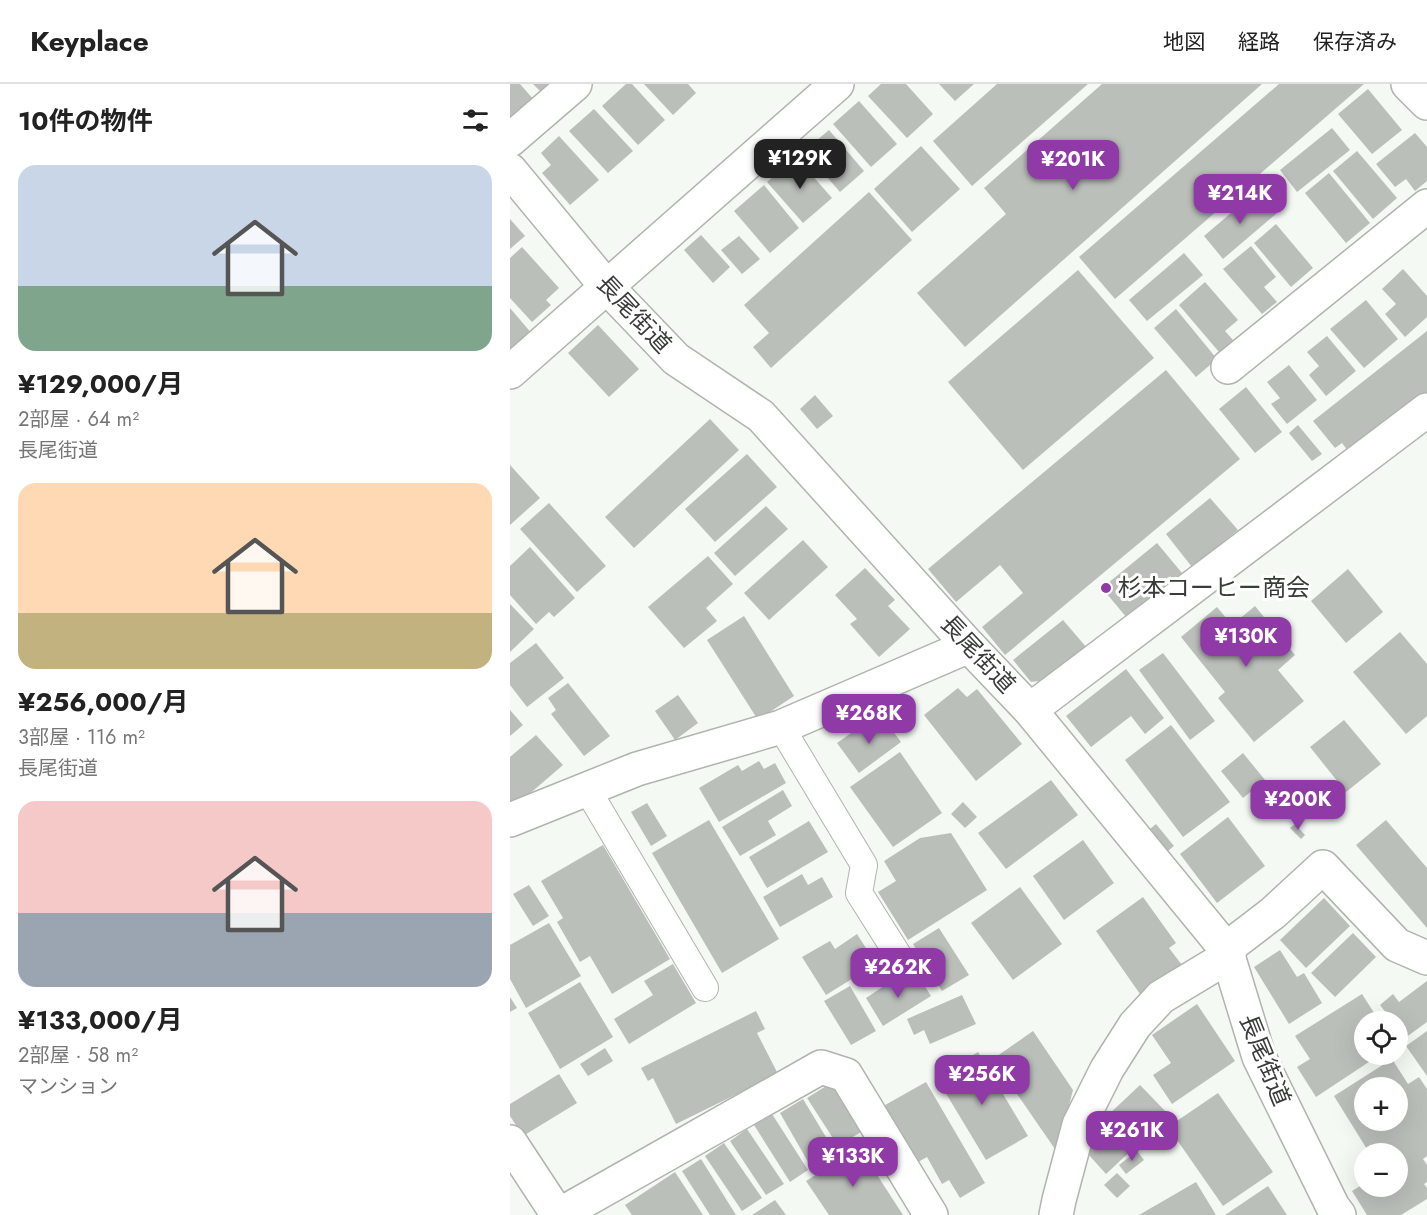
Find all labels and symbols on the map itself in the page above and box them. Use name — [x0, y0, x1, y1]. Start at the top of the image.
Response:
pin: ¥129K — [758, 139, 842, 190]
pin: ¥201K — [1031, 140, 1115, 191]
pin: ¥214K — [1198, 174, 1282, 225]
street label: 長尾街道 — [589, 267, 680, 361]
place label: 杉本コーヒー商会 — [1118, 570, 1310, 605]
marker: 杉本コーヒー商会 — [1099, 581, 1113, 595]
street label: 長尾街道 — [933, 607, 1024, 701]
pin: ¥130K — [1204, 617, 1288, 668]
pin: ¥268K — [827, 694, 911, 745]
pin: ¥200K — [1256, 780, 1340, 831]
pin: ¥262K — [856, 948, 940, 999]
street label: 長尾街道 — [1231, 1009, 1300, 1111]
pin: ¥256K — [940, 1055, 1024, 1106]
pin: ¥261K — [1090, 1111, 1174, 1162]
pin: ¥133K — [811, 1137, 895, 1188]

